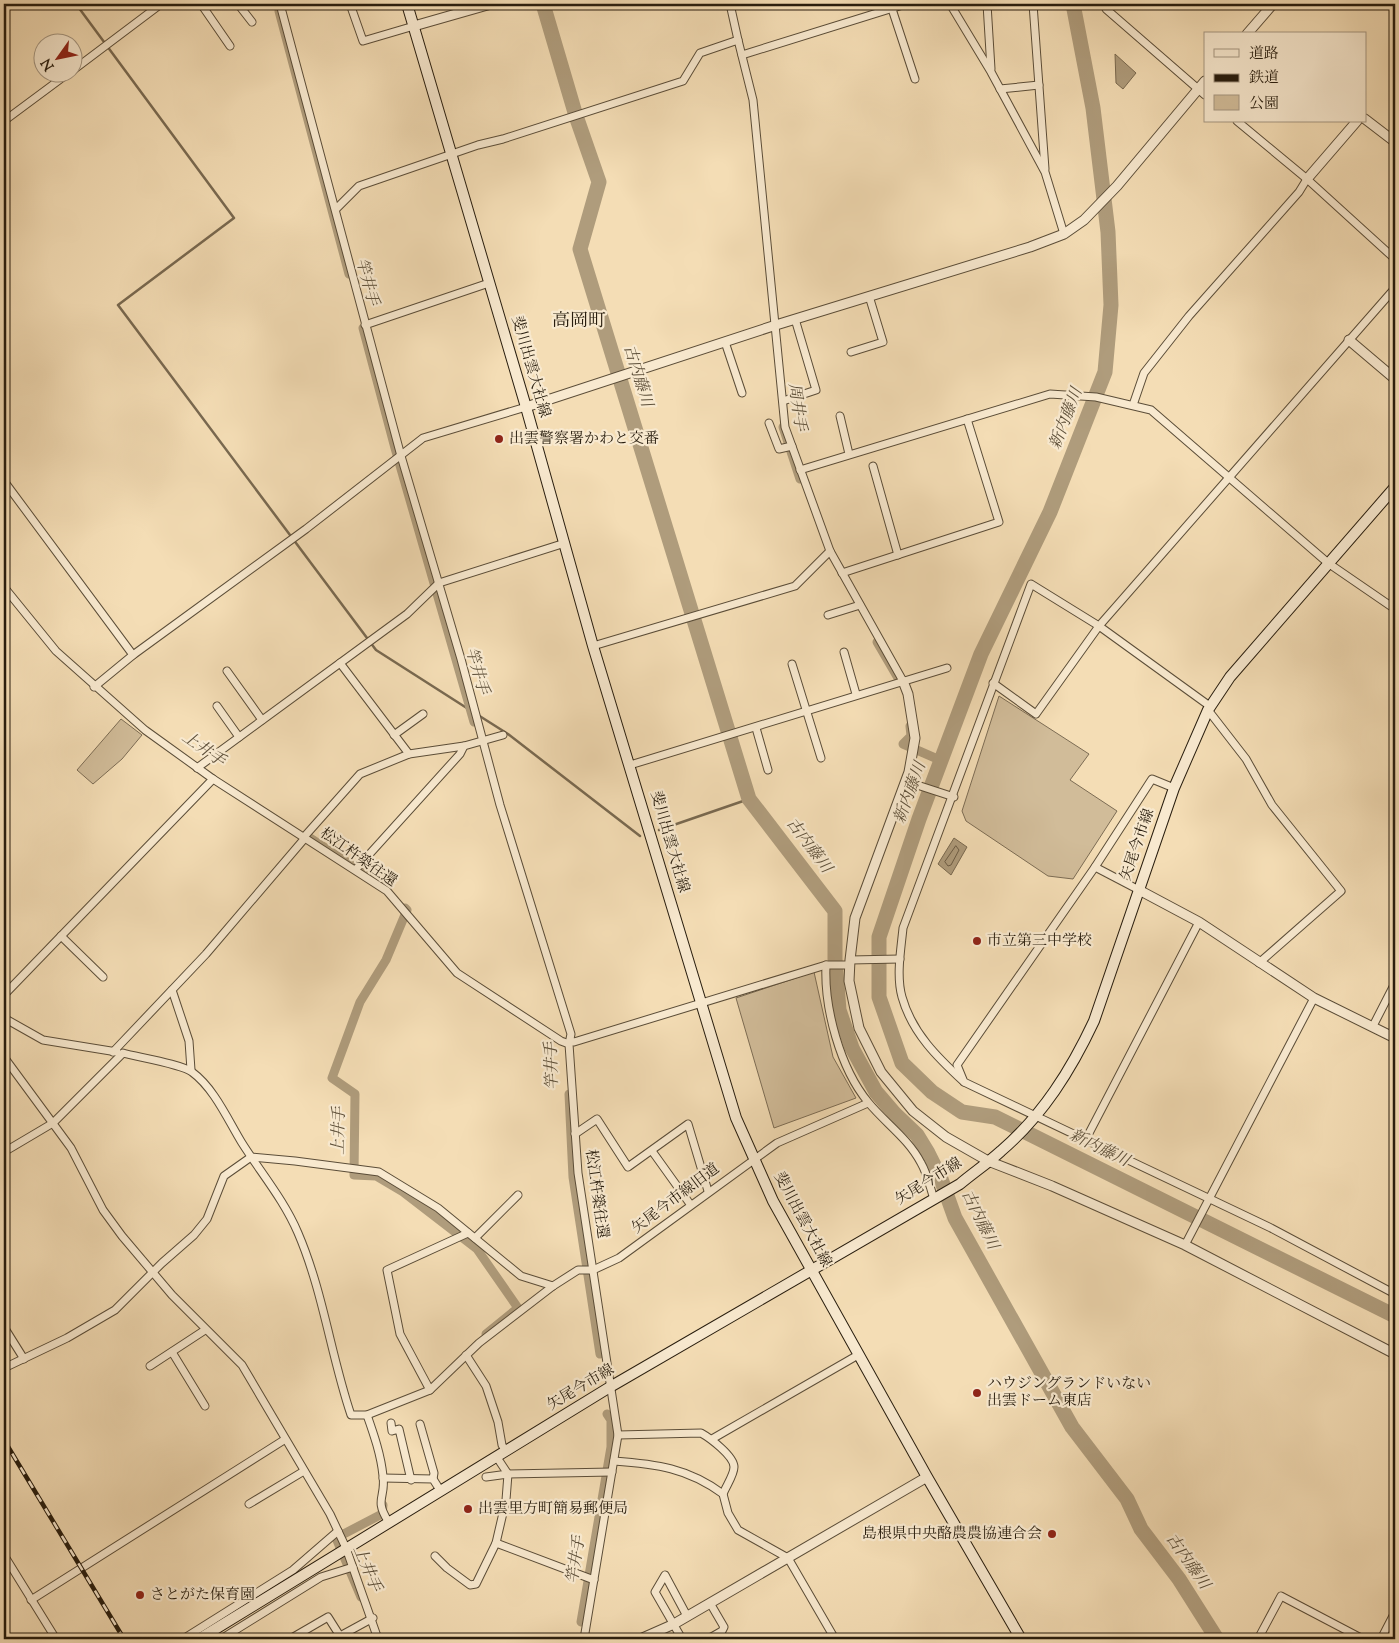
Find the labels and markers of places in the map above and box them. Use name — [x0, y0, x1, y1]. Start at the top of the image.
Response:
place label: 出雲警察署かわと交番 — [509, 429, 659, 450]
marker: 出雲警察署かわと交番 — [493, 433, 505, 445]
place label: 市立第三中学校 — [987, 931, 1092, 952]
marker: 市立第三中学校 — [971, 935, 983, 947]
place label: ハウジングランドいない 出雲ドーム東店 — [987, 1374, 1151, 1412]
marker: ハウジングランドいない 出雲ドーム東店 — [971, 1387, 983, 1399]
place label: 出雲里方町簡易郵便局 — [478, 1499, 628, 1520]
marker: 出雲里方町簡易郵便局 — [462, 1503, 474, 1515]
place label: 島根県中央酪農農協連合会 — [862, 1524, 1042, 1545]
marker: 島根県中央酪農農協連合会 — [1046, 1528, 1058, 1540]
place label: さとがた保育園 — [150, 1585, 255, 1606]
marker: さとがた保育園 — [134, 1589, 146, 1601]

